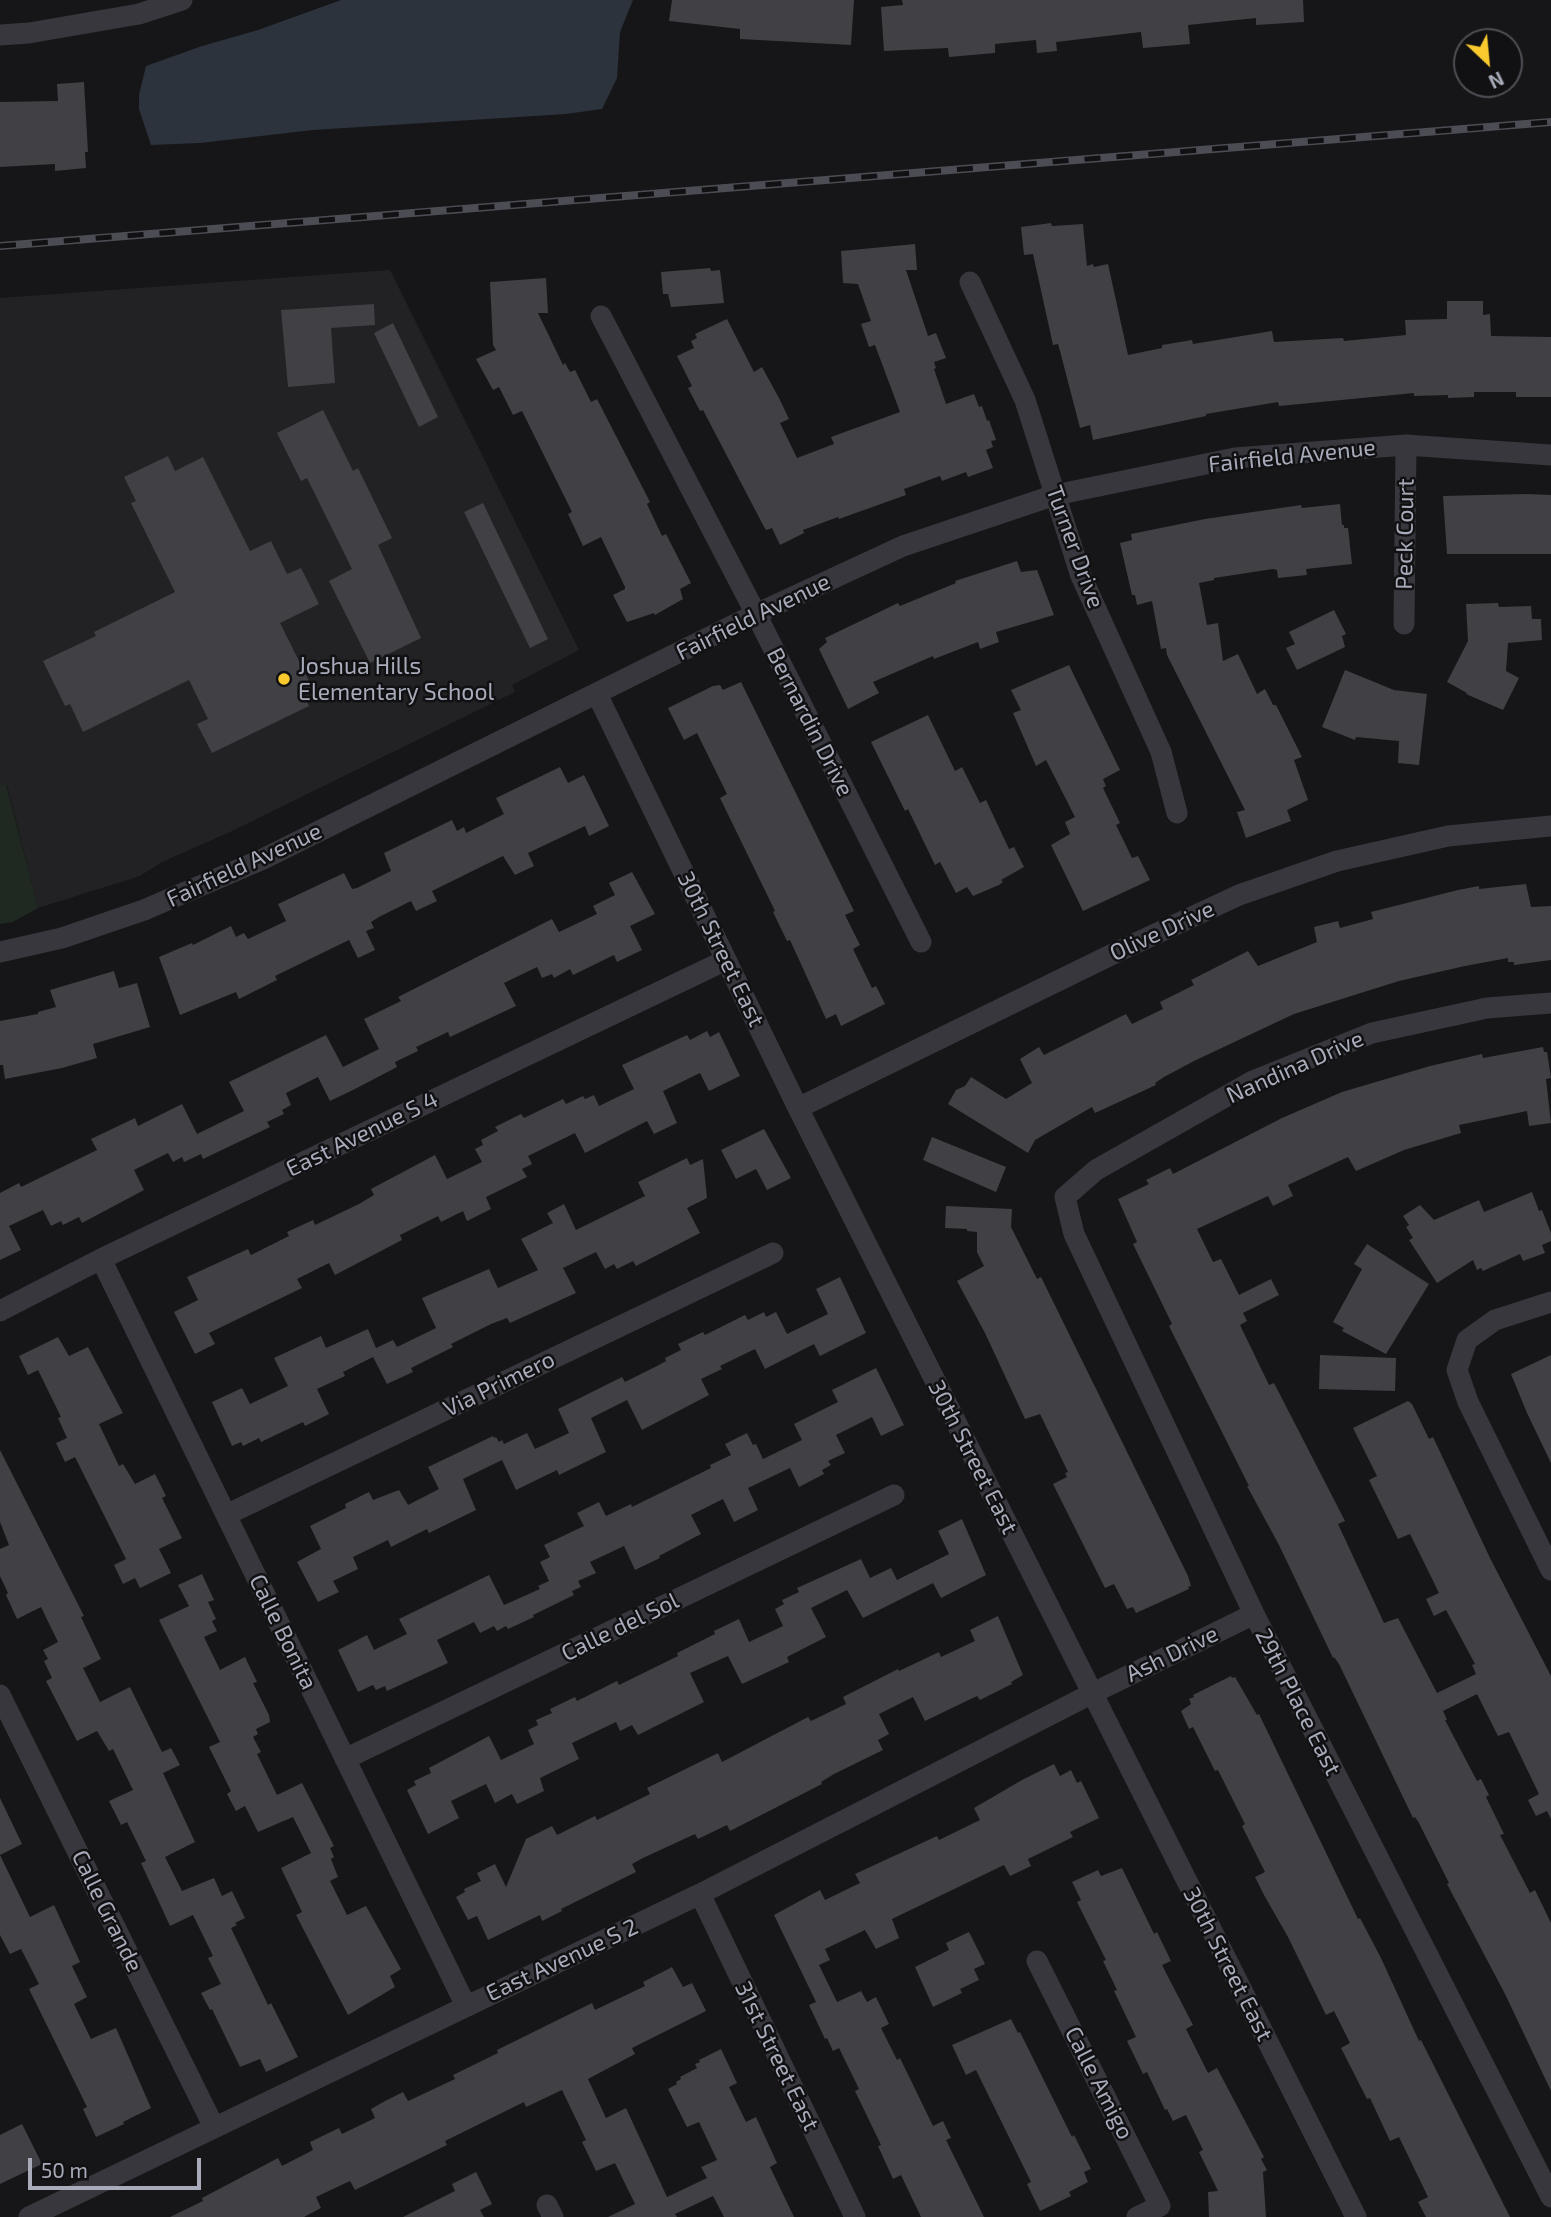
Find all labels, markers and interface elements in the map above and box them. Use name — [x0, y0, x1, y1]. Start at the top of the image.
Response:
north arrow — [1453, 28, 1523, 98]
text: N — [1485, 67, 1508, 94]
street label: Fairfield Avenue — [1207, 433, 1377, 479]
street label: Peck Court — [1390, 478, 1420, 590]
street label: Turner Drive — [1040, 482, 1110, 612]
street label: Fairfield Avenue — [671, 568, 835, 666]
street label: Bernardin Drive — [761, 643, 859, 801]
place label: Joshua Hills Elementary School — [298, 652, 494, 706]
marker: Joshua Hills Elementary School — [276, 671, 292, 687]
street label: Fairfield Avenue — [162, 817, 326, 913]
street label: 30th Street East — [672, 867, 770, 1031]
street label: Olive Drive — [1105, 895, 1219, 967]
street label: Nandina Drive — [1222, 1025, 1368, 1109]
street label: East Avenue S 4 — [282, 1085, 442, 1183]
street label: Via Primero — [439, 1345, 559, 1423]
street label: 30th Street East — [922, 1375, 1024, 1539]
street label: Calle Bonita — [243, 1570, 323, 1694]
street label: Calle del Sol — [557, 1587, 683, 1667]
street label: Ash Drive — [1121, 1620, 1223, 1688]
street label: 29th Place East — [1249, 1624, 1347, 1780]
street label: Calle Grande — [66, 1846, 148, 1976]
street label: 30th Street East — [1177, 1882, 1279, 2046]
street label: East Avenue S 2 — [482, 1913, 642, 2007]
street label: 31st Street East — [729, 1977, 825, 2135]
street label: Calle Amigo — [1059, 2022, 1139, 2144]
scale bar — [32, 2144, 205, 2188]
text: 50 m — [41, 2157, 88, 2182]

